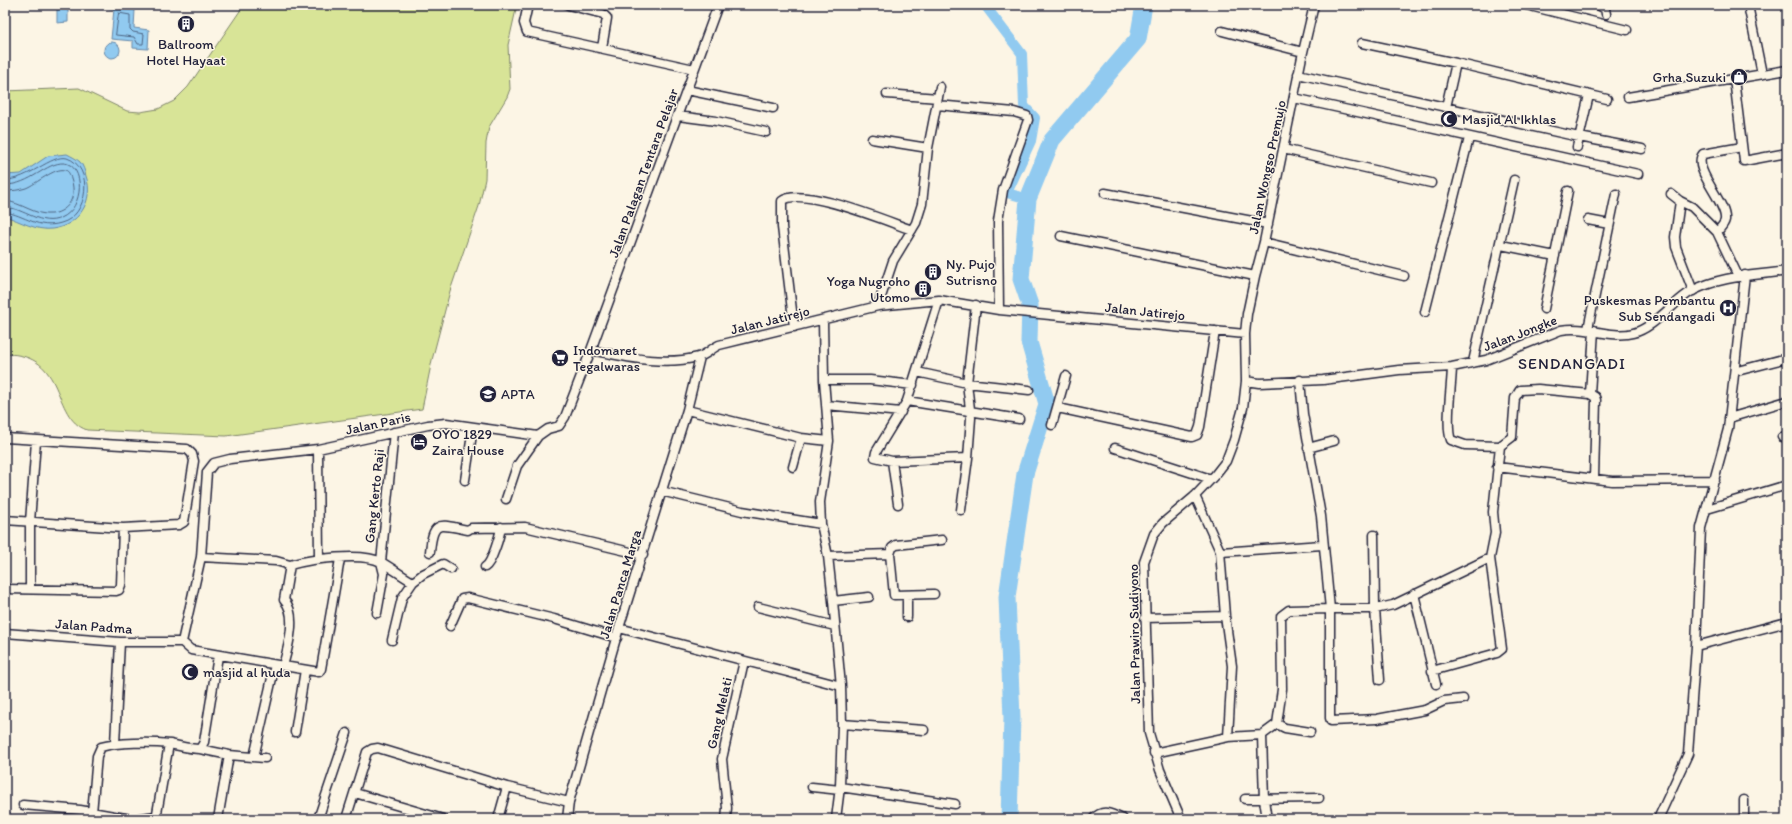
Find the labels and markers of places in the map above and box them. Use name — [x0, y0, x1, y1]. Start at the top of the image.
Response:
building icon: Ballroom Hotel Hayaat — [176, 14, 196, 34]
place label: Ballroom Hotel Hayaat — [147, 36, 225, 69]
shop icon: Grha Suzuki — [1729, 67, 1749, 87]
place label: Grha Suzuki — [1653, 69, 1726, 86]
mosque icon: Masjid Al Ikhlas — [1439, 109, 1459, 129]
place label: Masjid Al Ikhlas — [1462, 111, 1556, 128]
place label: Ny. Pujo Sutrisno — [946, 256, 997, 289]
building icon: Ny. Pujo Sutrisno — [923, 262, 943, 282]
place label: Yoga Nugroho Utomo — [827, 273, 910, 306]
building icon: Yoga Nugroho Utomo — [913, 279, 933, 299]
place label: Puskesmas Pembantu Sub Sendangadi — [1584, 292, 1715, 325]
hospital icon: Puskesmas Pembantu Sub Sendangadi — [1718, 298, 1738, 318]
place label: Indomaret Tegalwaras — [573, 342, 640, 375]
supermarket icon: Indomaret Tegalwaras — [550, 348, 570, 368]
school or university icon: APTA — [478, 384, 498, 404]
place label: APTA — [501, 386, 535, 403]
place label: OYO 1829 Zaira House — [432, 426, 505, 459]
hotel icon: OYO 1829 Zaira House — [409, 432, 429, 452]
mosque icon: masjid al huda — [180, 662, 200, 682]
place label: masjid al huda — [203, 664, 291, 681]

